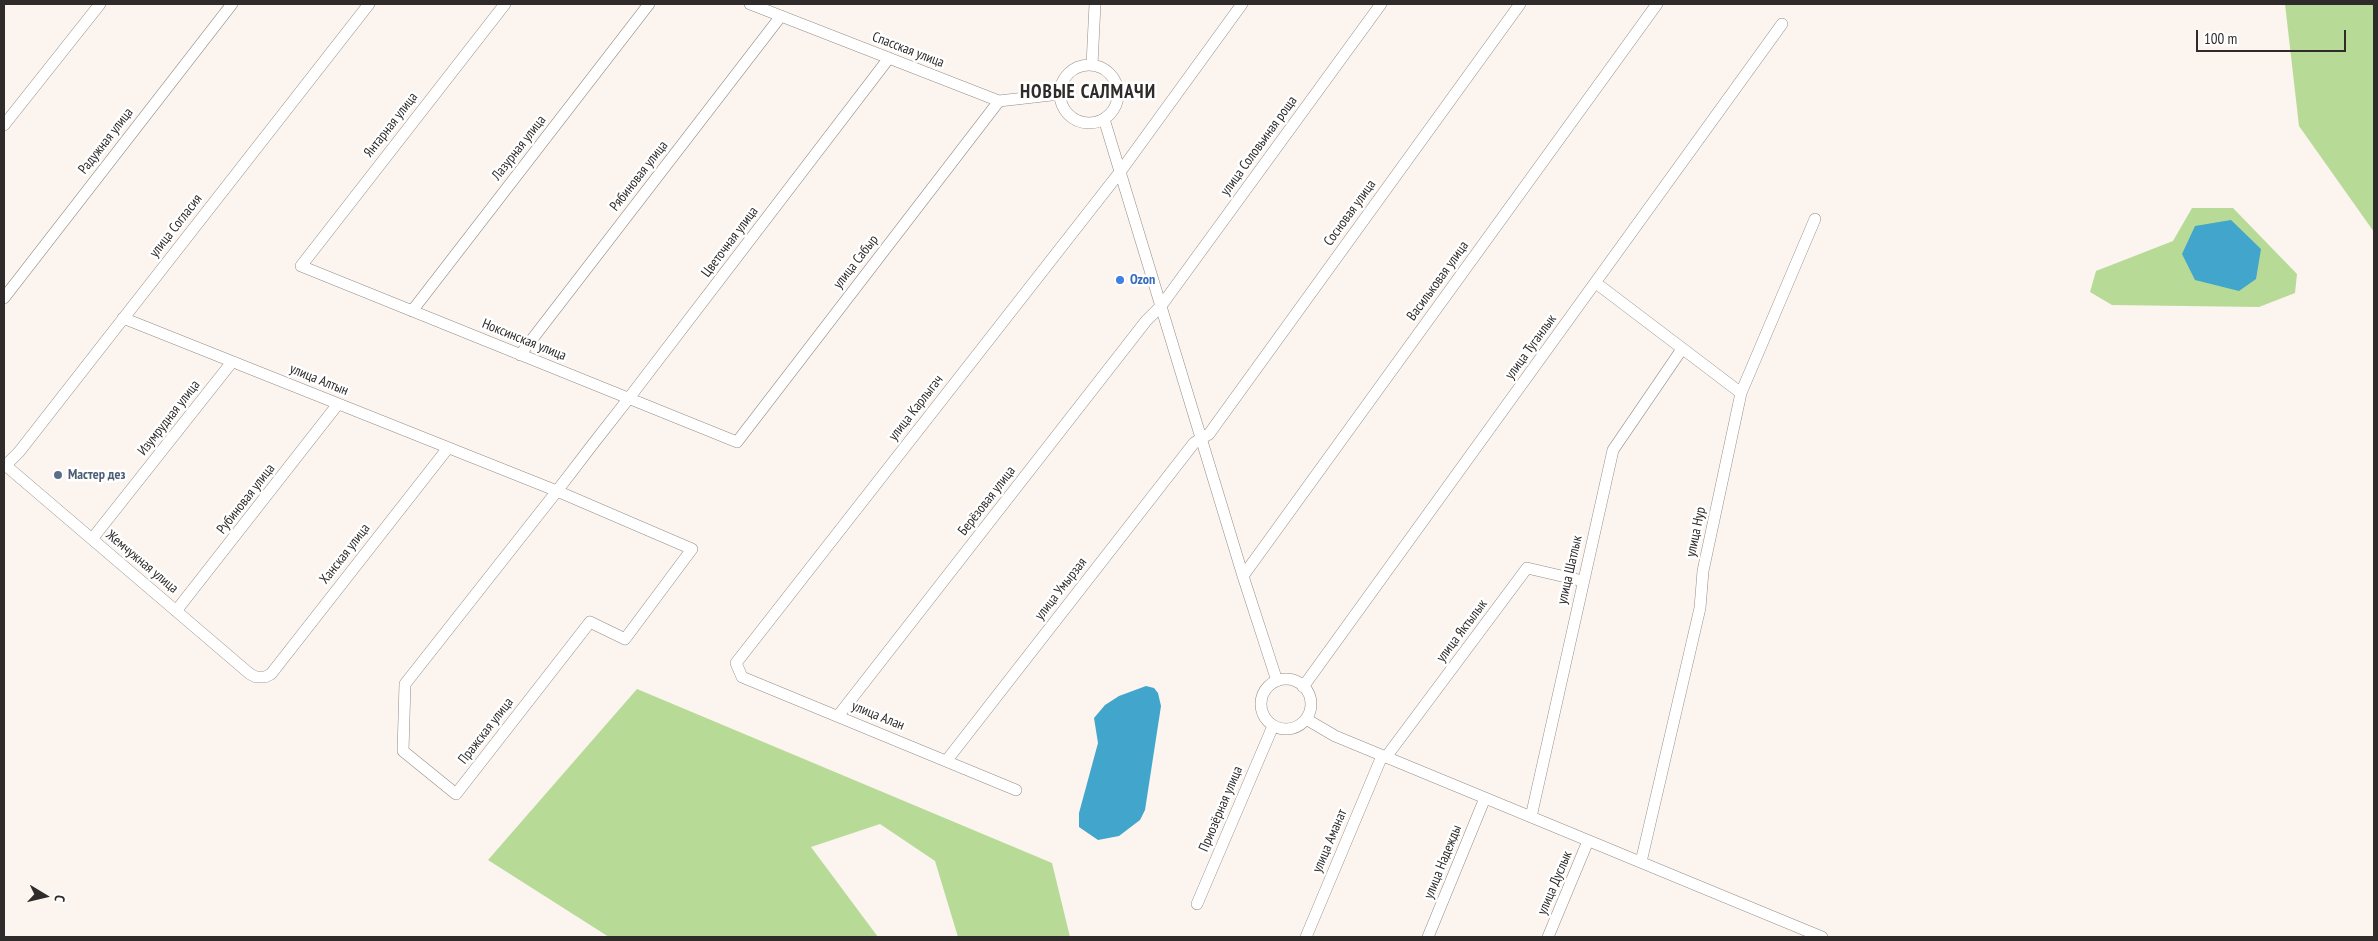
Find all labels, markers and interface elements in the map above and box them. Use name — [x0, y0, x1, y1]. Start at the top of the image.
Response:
scale bar — [2198, 20, 2348, 52]
street label: Спасская улица — [870, 29, 946, 71]
text: 100 m — [2204, 29, 2237, 48]
district label: НОВЫЕ САЛМАЧИ — [1018, 82, 1158, 104]
street label: Янтарная улица — [361, 89, 421, 161]
street label: улица Соловьиная роща — [1217, 93, 1301, 199]
street label: Радужная улица — [75, 105, 137, 177]
street label: Лазурная улица — [488, 112, 550, 184]
street label: Рябиновая улица — [606, 138, 672, 214]
street label: Сосновая улица — [1320, 177, 1380, 249]
street label: улица Согласия — [146, 191, 206, 261]
street label: Цветочная улица — [698, 203, 762, 281]
street label: улица Сабыр — [830, 232, 882, 292]
street label: Васильковая улица — [1404, 238, 1472, 324]
place label: Ozon — [1130, 272, 1155, 288]
marker: Ozon — [1114, 274, 1126, 286]
street label: улица Туганлык — [1502, 311, 1560, 383]
street label: Ноксинская улица — [480, 316, 568, 364]
street label: улица Алтын — [287, 361, 351, 399]
street label: улица Карлыгач — [885, 372, 947, 444]
street label: Изумрудная улица — [134, 377, 204, 459]
street label: Рубиновая улица — [213, 461, 279, 537]
street label: Берёзовая улица — [955, 463, 1019, 539]
place label: Мастер дез — [68, 467, 125, 483]
marker: Мастер дез — [52, 469, 64, 481]
street label: улица Нур — [1683, 506, 1709, 558]
street label: Ханская улица — [316, 521, 374, 587]
street label: Жемчужная улица — [103, 527, 181, 597]
street label: улица Шатлык — [1554, 534, 1586, 606]
street label: улица Умырзая — [1032, 555, 1090, 623]
street label: улица Яктылык — [1433, 596, 1491, 666]
street label: Пражская улица — [455, 694, 517, 768]
street label: улица Алан — [849, 698, 907, 734]
street label: Приозёрная улица — [1195, 764, 1247, 854]
street label: улица Аманат — [1309, 807, 1351, 875]
street label: улица Надежды — [1421, 823, 1465, 901]
street label: улица Дуслык — [1534, 849, 1576, 917]
north arrow — [20, 871, 70, 921]
text: С — [50, 894, 69, 903]

